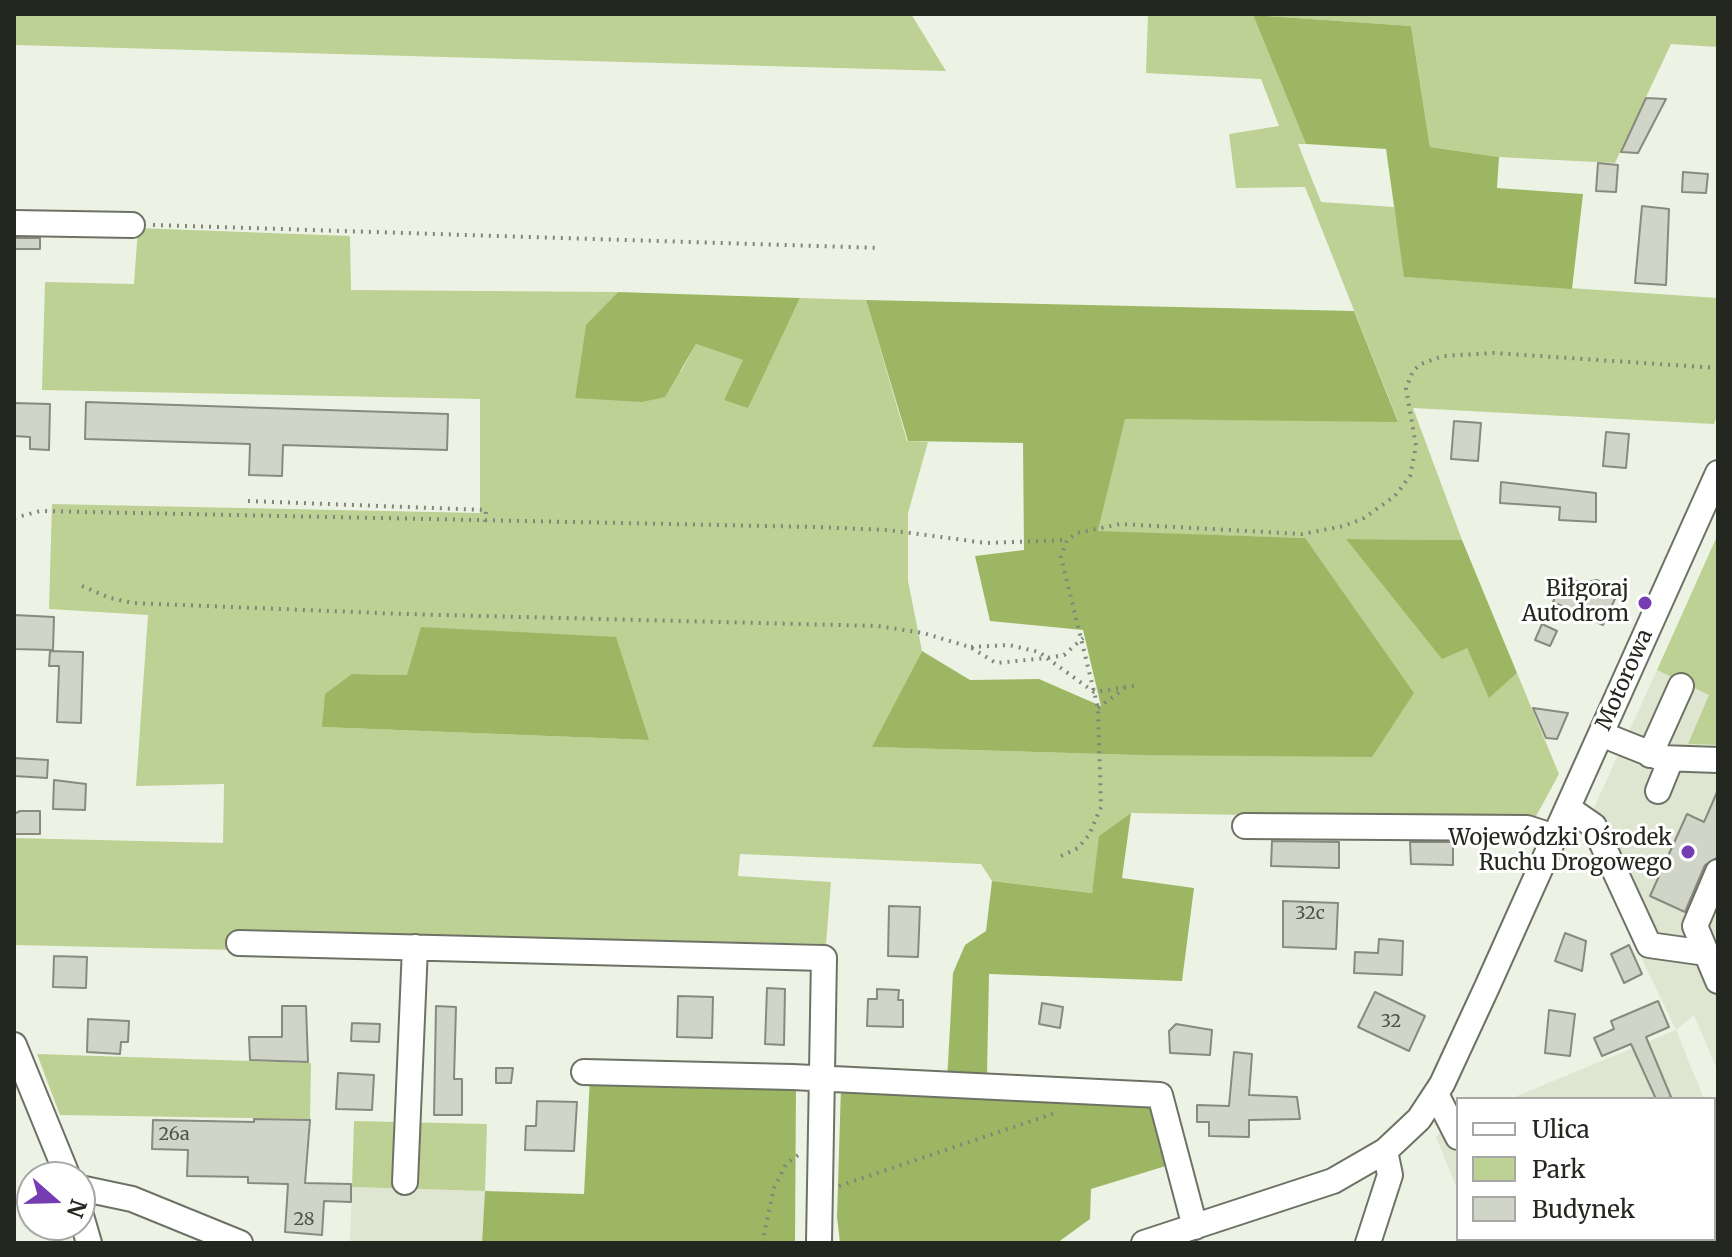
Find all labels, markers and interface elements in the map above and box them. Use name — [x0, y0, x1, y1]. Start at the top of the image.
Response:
place label: Biłgoraj Autodrom — [1522, 577, 1629, 628]
marker: Biłgoraj Autodrom — [1636, 594, 1654, 612]
street label: Motorowa — [1591, 625, 1659, 735]
place label: Wojewódzki Ośrodek Ruchu Drogowego — [1449, 826, 1672, 878]
marker: Wojewódzki Ośrodek Ruchu Drogowego — [1679, 843, 1697, 861]
house number: 32c — [1295, 903, 1325, 925]
house number: 32 — [1381, 1011, 1401, 1033]
legend — [1456, 1097, 1716, 1241]
text: Ulica — [1532, 1114, 1590, 1145]
house number: 26a — [158, 1124, 190, 1146]
text: Park — [1532, 1154, 1585, 1185]
north arrow — [16, 1161, 96, 1241]
text: Budynek — [1532, 1194, 1635, 1225]
text: N — [61, 1196, 93, 1221]
house number: 28 — [293, 1209, 315, 1231]

